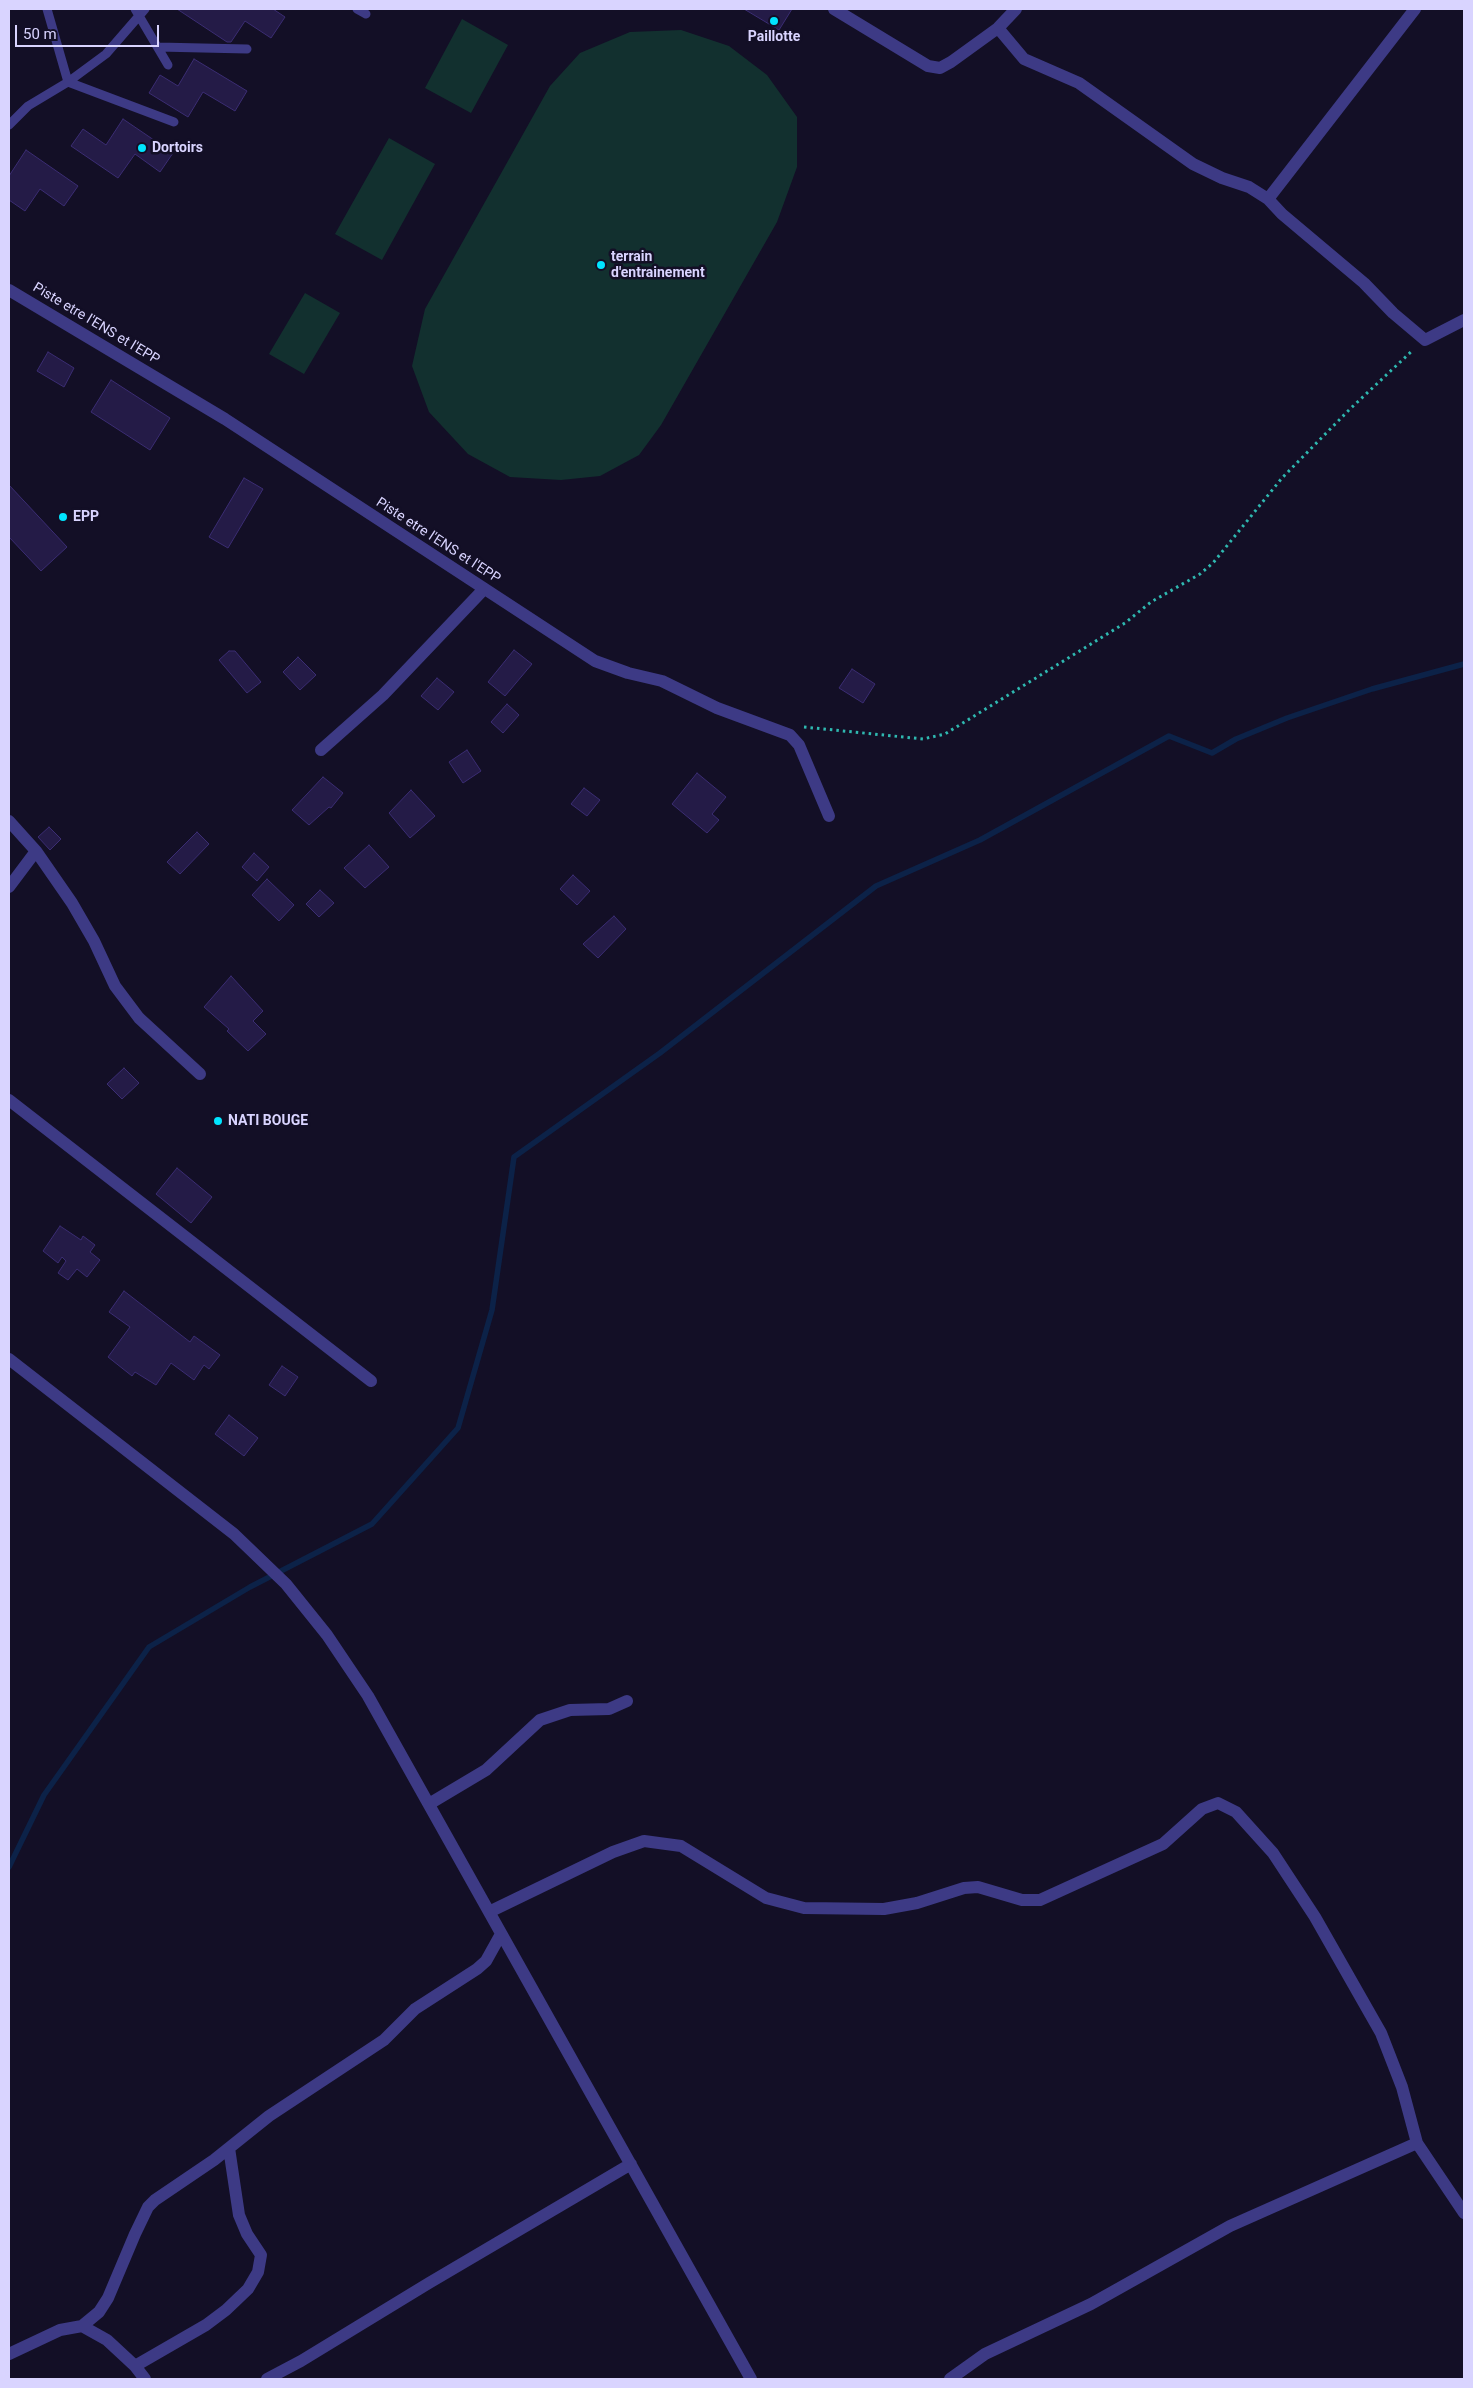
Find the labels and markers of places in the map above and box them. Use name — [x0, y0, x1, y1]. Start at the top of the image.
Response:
marker: Paillotte — [768, 15, 780, 27]
place label: Paillotte — [748, 29, 800, 45]
place label: Dortoirs — [152, 140, 203, 156]
marker: Dortoirs — [136, 142, 148, 154]
place label: terrain d'entrainement — [611, 249, 705, 282]
marker: terrain d'entrainement — [595, 259, 607, 271]
place label: EPP — [73, 509, 99, 525]
marker: EPP — [57, 511, 69, 523]
place label: NATI BOUGE — [228, 1113, 308, 1129]
marker: NATI BOUGE — [212, 1115, 224, 1127]

